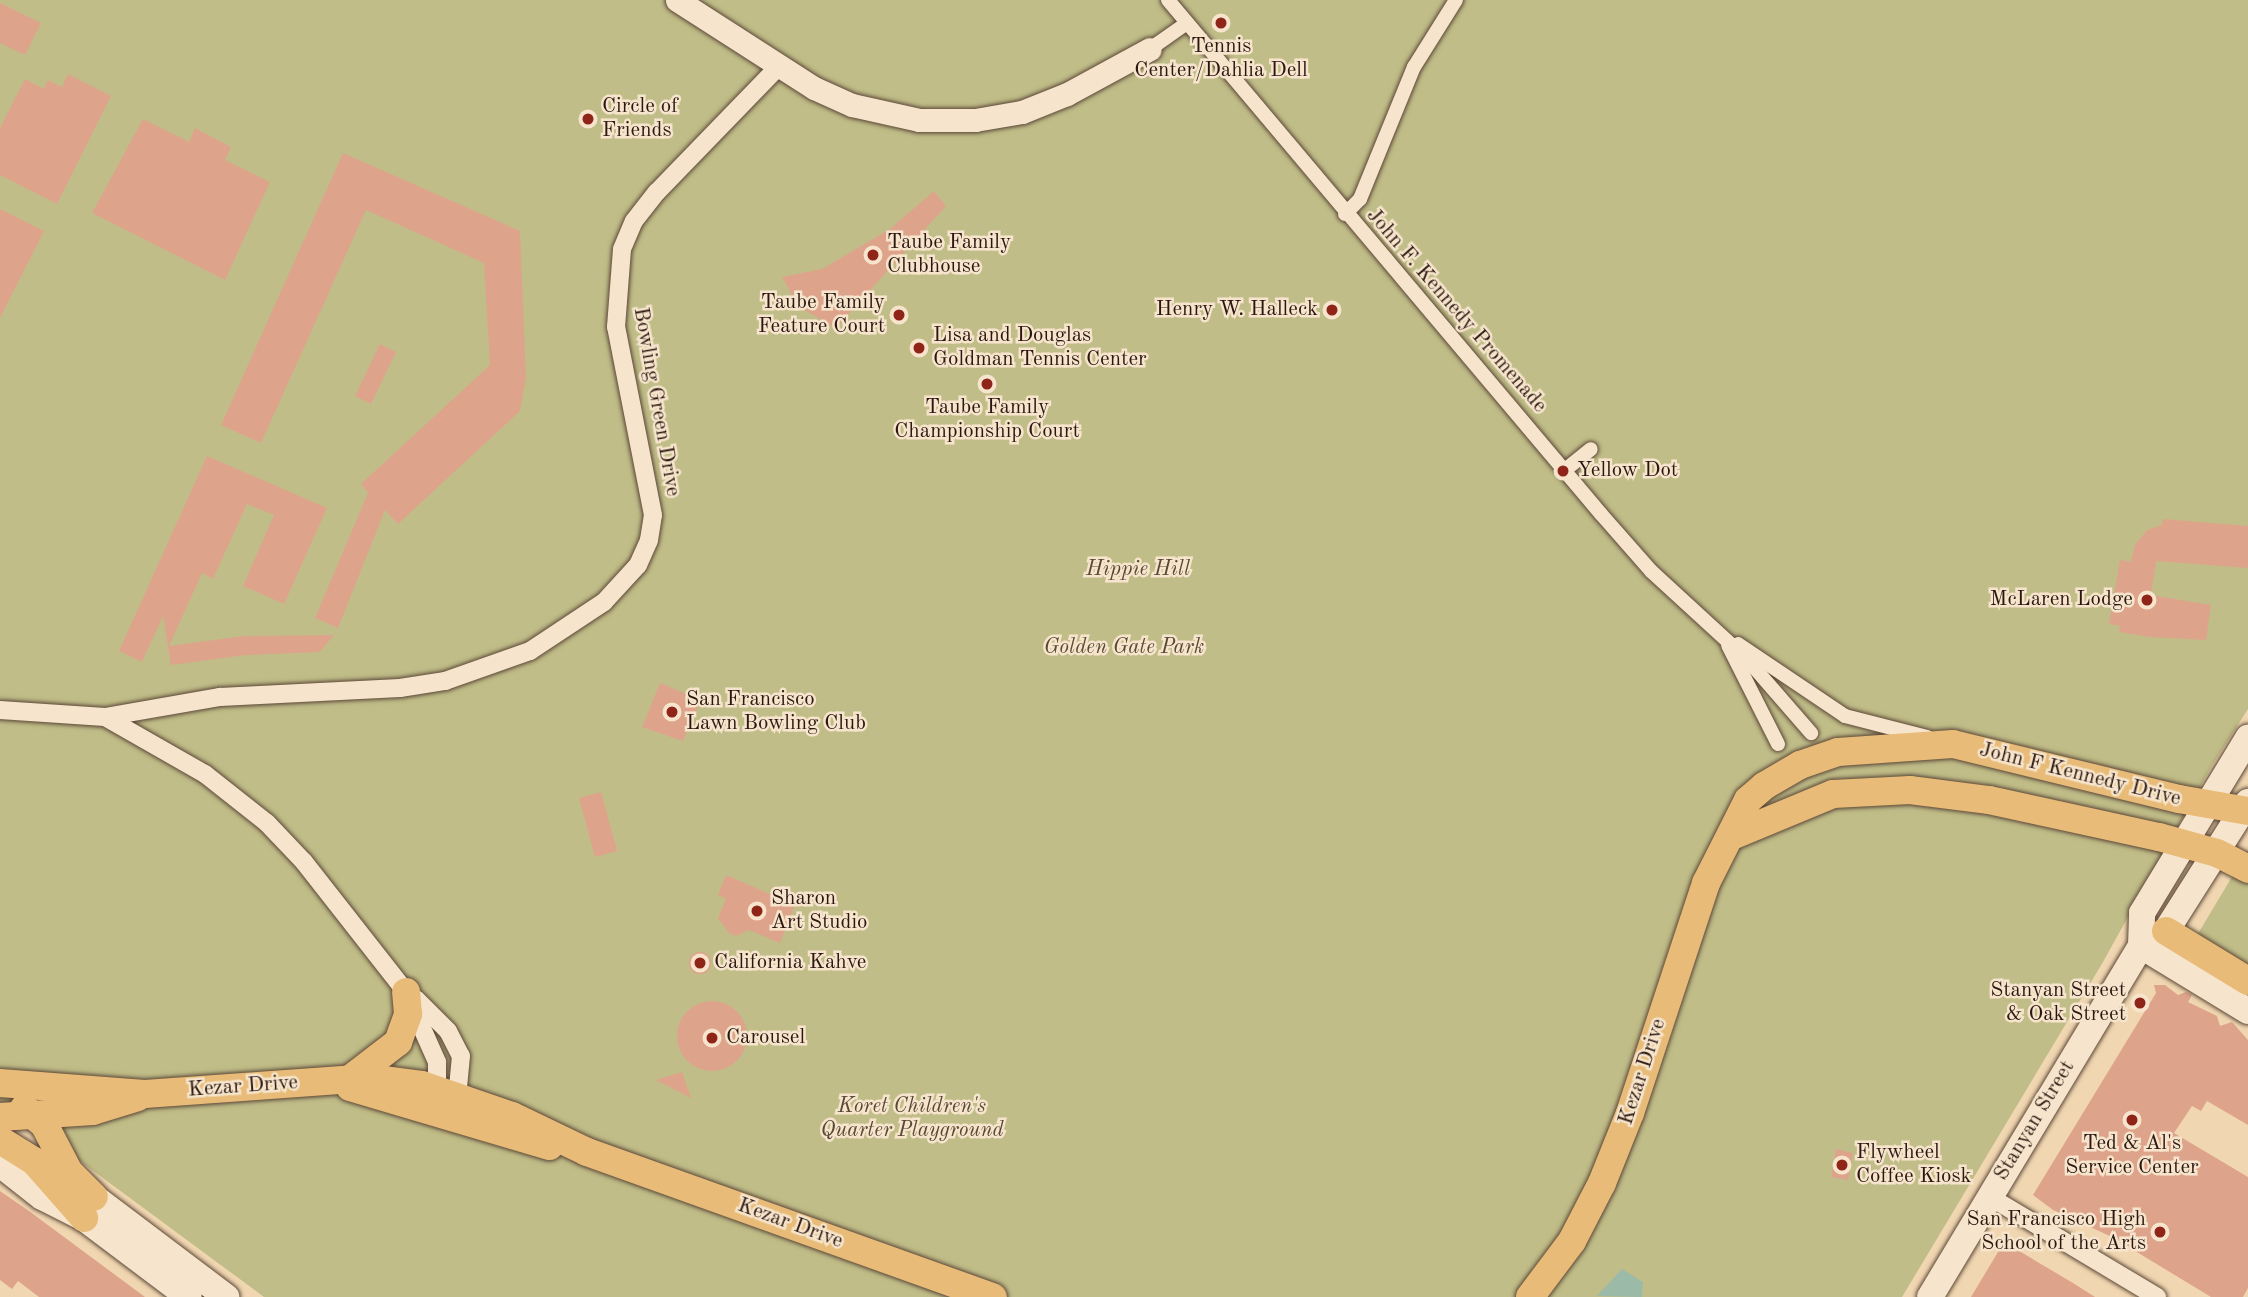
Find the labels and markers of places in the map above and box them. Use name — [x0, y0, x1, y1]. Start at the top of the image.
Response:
marker: Tennis Center/Dahlia Dell — [1213, 15, 1229, 31]
place label: Tennis Center/Dahlia Dell — [1134, 34, 1308, 84]
place label: Circle of Friends — [602, 94, 678, 144]
marker: Circle of Friends — [580, 111, 596, 127]
place label: Taube Family Clubhouse — [887, 230, 1011, 280]
marker: Taube Family Clubhouse — [865, 247, 881, 263]
place label: Taube Family Feature Court — [758, 290, 885, 340]
place label: Henry W. Halleck — [1156, 297, 1318, 323]
marker: Henry W. Halleck — [1324, 302, 1340, 318]
marker: Taube Family Feature Court — [891, 307, 907, 323]
place label: Lisa and Douglas Goldman Tennis Center — [933, 323, 1147, 373]
marker: Lisa and Douglas Goldman Tennis Center — [911, 340, 927, 356]
marker: Taube Family Championship Court — [979, 376, 995, 392]
place label: Taube Family Championship Court — [894, 395, 1080, 445]
place label: Yellow Dot — [1577, 458, 1678, 484]
marker: Yellow Dot — [1555, 463, 1571, 479]
place label: McLaren Lodge — [1990, 587, 2133, 613]
marker: McLaren Lodge — [2139, 592, 2155, 608]
place label: San Francisco Lawn Bowling Club — [686, 687, 866, 737]
marker: San Francisco Lawn Bowling Club — [664, 704, 680, 720]
place label: Sharon Art Studio — [771, 886, 868, 936]
marker: Sharon Art Studio — [749, 903, 765, 919]
place label: California Kahve — [714, 950, 866, 976]
marker: California Kahve — [692, 955, 708, 971]
place label: Stanyan Street & Oak Street — [1990, 978, 2126, 1028]
marker: Stanyan Street & Oak Street — [2132, 995, 2148, 1011]
place label: Carousel — [726, 1025, 805, 1051]
marker: Carousel — [704, 1030, 720, 1046]
marker: Ted & Al's Service Center — [2124, 1112, 2140, 1128]
place label: Ted & Al's Service Center — [2065, 1131, 2199, 1181]
place label: Flywheel Coffee Kiosk — [1856, 1140, 1972, 1190]
marker: Flywheel Coffee Kiosk — [1834, 1157, 1850, 1173]
place label: San Francisco High School of the Arts — [1966, 1207, 2146, 1257]
marker: San Francisco High School of the Arts — [2152, 1224, 2168, 1240]

